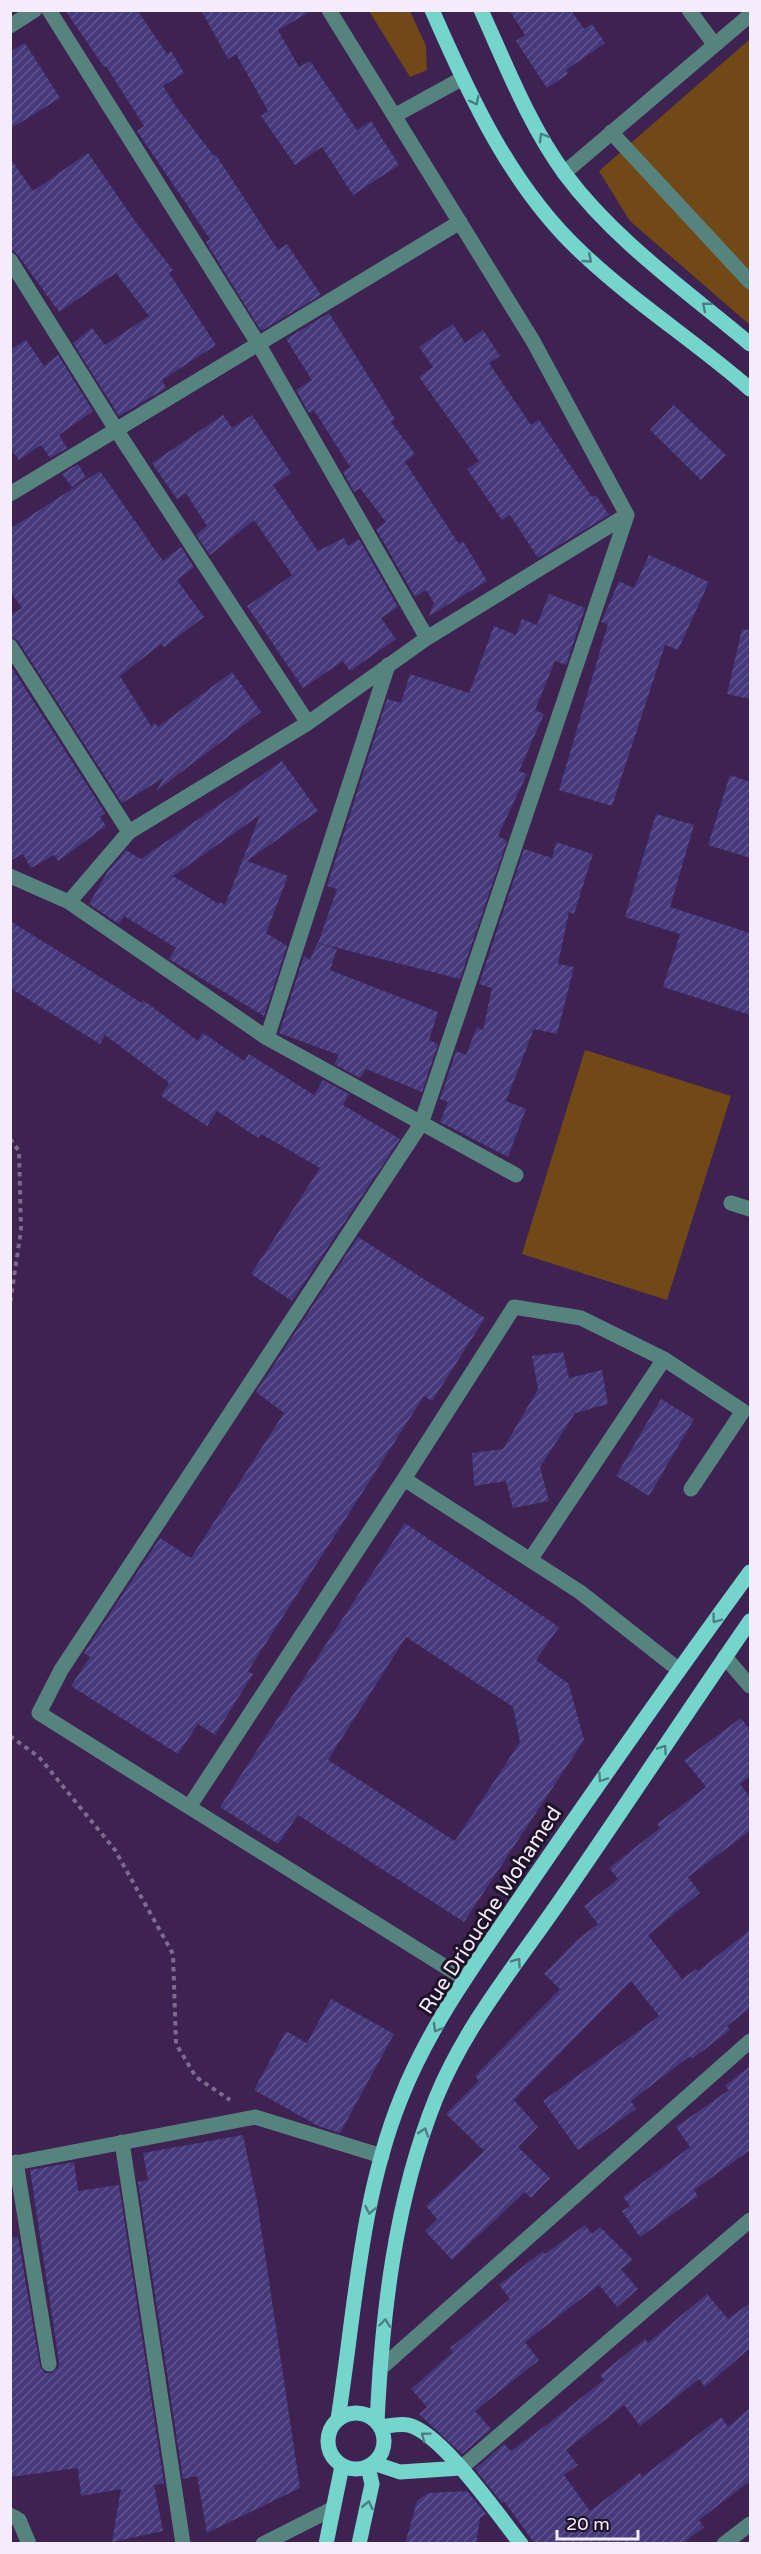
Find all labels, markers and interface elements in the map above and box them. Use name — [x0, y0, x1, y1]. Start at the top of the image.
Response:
one-way arrow — [468, 95, 479, 106]
one-way arrow — [539, 132, 550, 143]
one-way arrow — [581, 251, 592, 262]
one-way arrow — [702, 303, 713, 314]
one-way arrow — [712, 1613, 723, 1624]
one-way arrow — [656, 1745, 667, 1756]
one-way arrow — [598, 1771, 609, 1782]
street label: Rue Driouche Mohamed — [414, 1802, 567, 2019]
one-way arrow — [510, 1957, 521, 1968]
one-way arrow — [433, 2022, 444, 2032]
one-way arrow — [417, 2127, 430, 2138]
one-way arrow — [364, 2205, 377, 2215]
one-way arrow — [378, 2318, 391, 2327]
one-way arrow — [421, 2432, 432, 2443]
one-way arrow — [360, 2500, 373, 2510]
scale bar — [557, 2503, 638, 2541]
text: 20 m — [566, 2513, 610, 2535]

